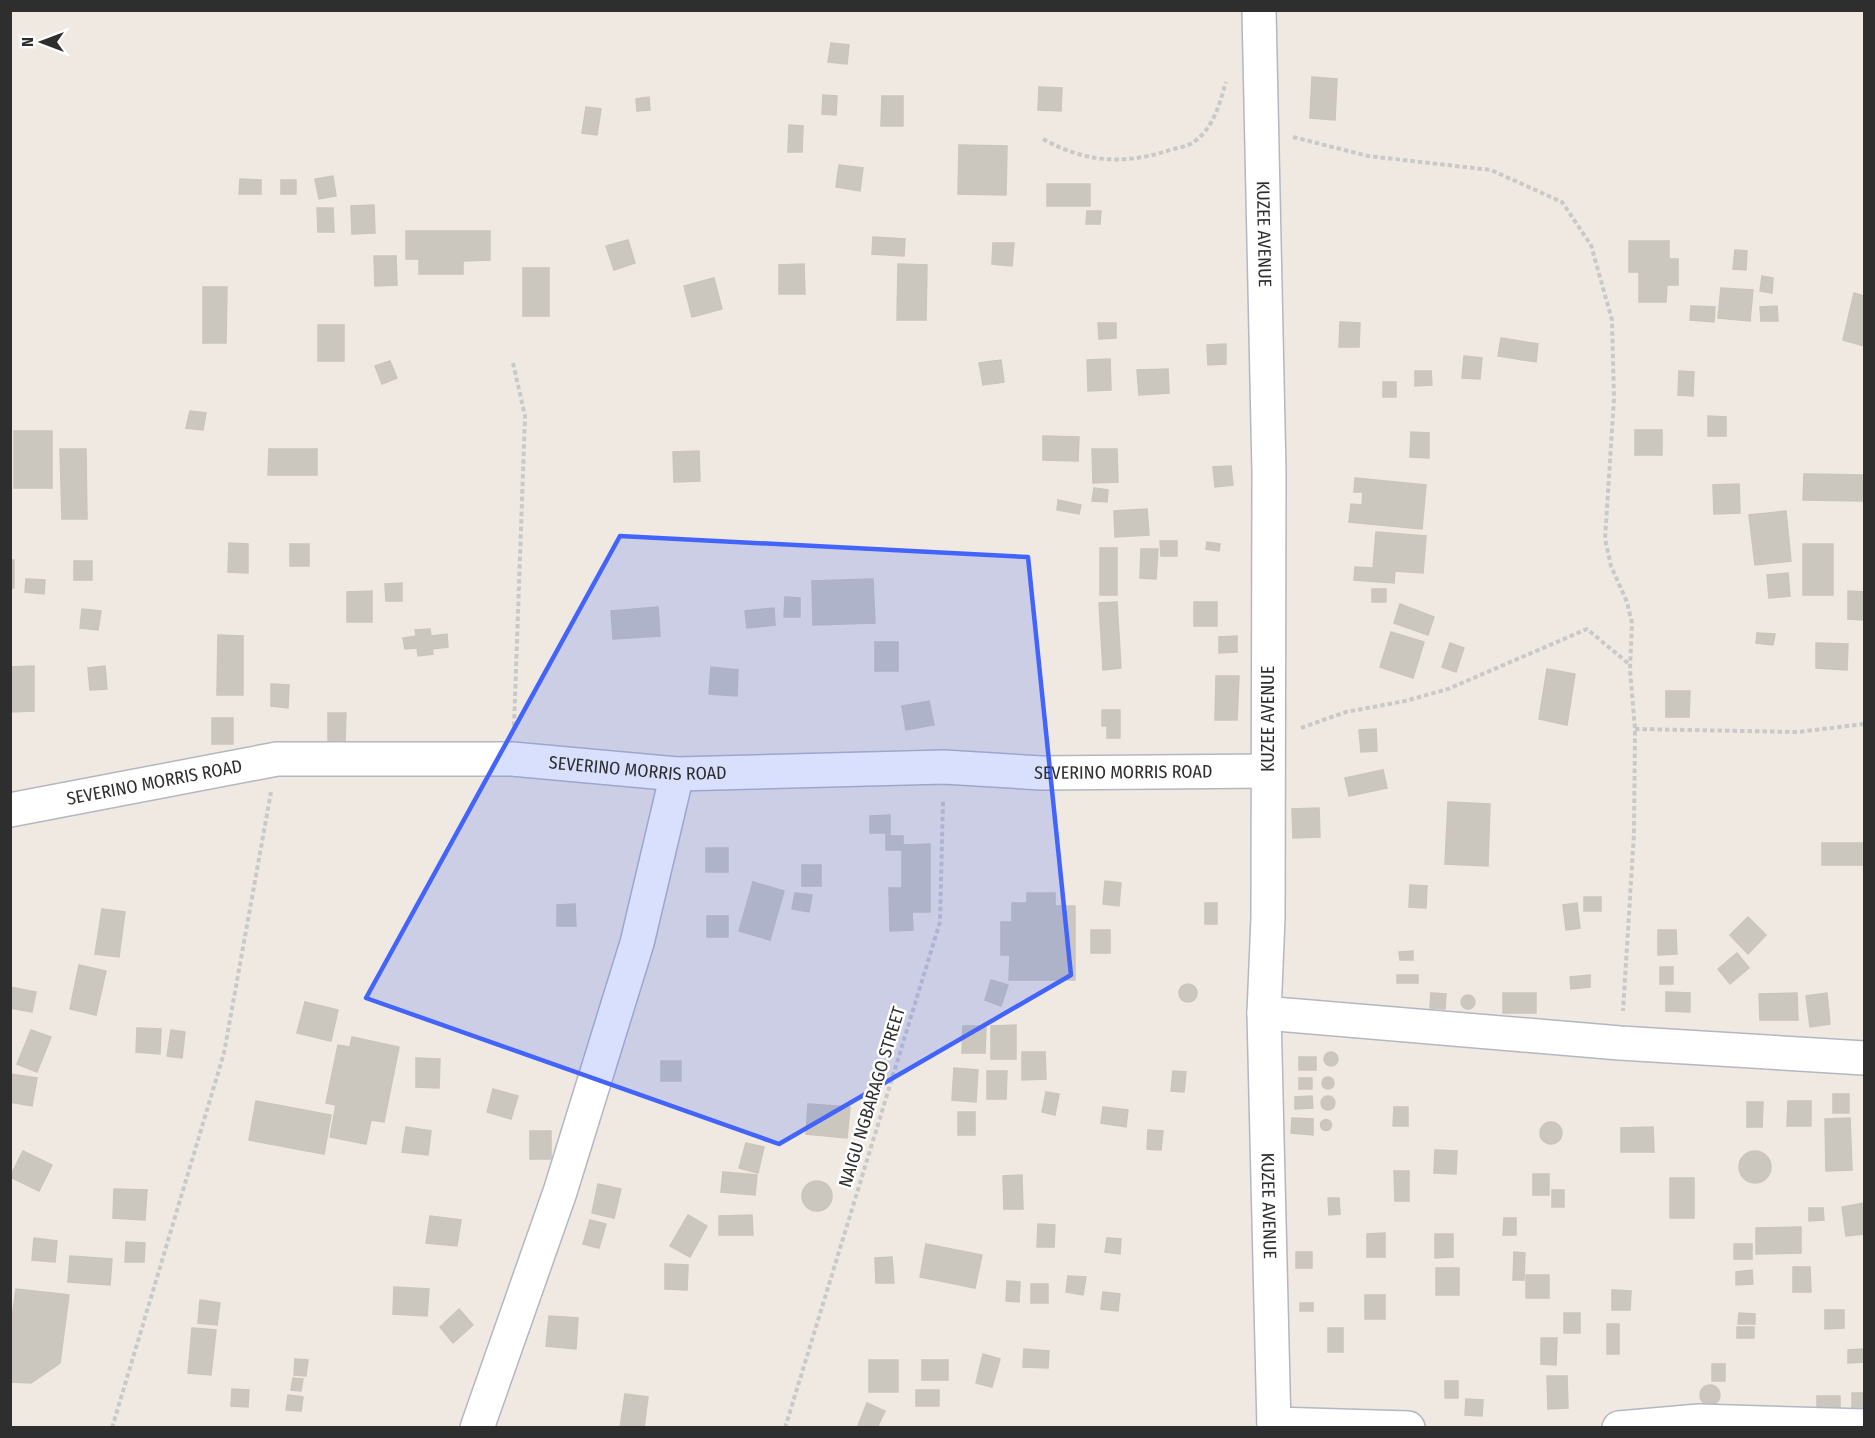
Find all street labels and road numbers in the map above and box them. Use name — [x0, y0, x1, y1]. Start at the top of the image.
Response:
street label: KUZEE AVENUE — [1252, 181, 1276, 287]
street label: KUZEE AVENUE — [1257, 666, 1279, 772]
street label: SEVERINO MORRIS ROAD — [548, 751, 727, 785]
street label: SEVERINO MORRIS ROAD — [65, 755, 244, 810]
street label: SEVERINO MORRIS ROAD — [1033, 760, 1212, 784]
street label: NAIGU NGBARAGO STREET — [834, 1003, 910, 1190]
street label: KUZEE AVENUE — [1256, 1152, 1281, 1259]

